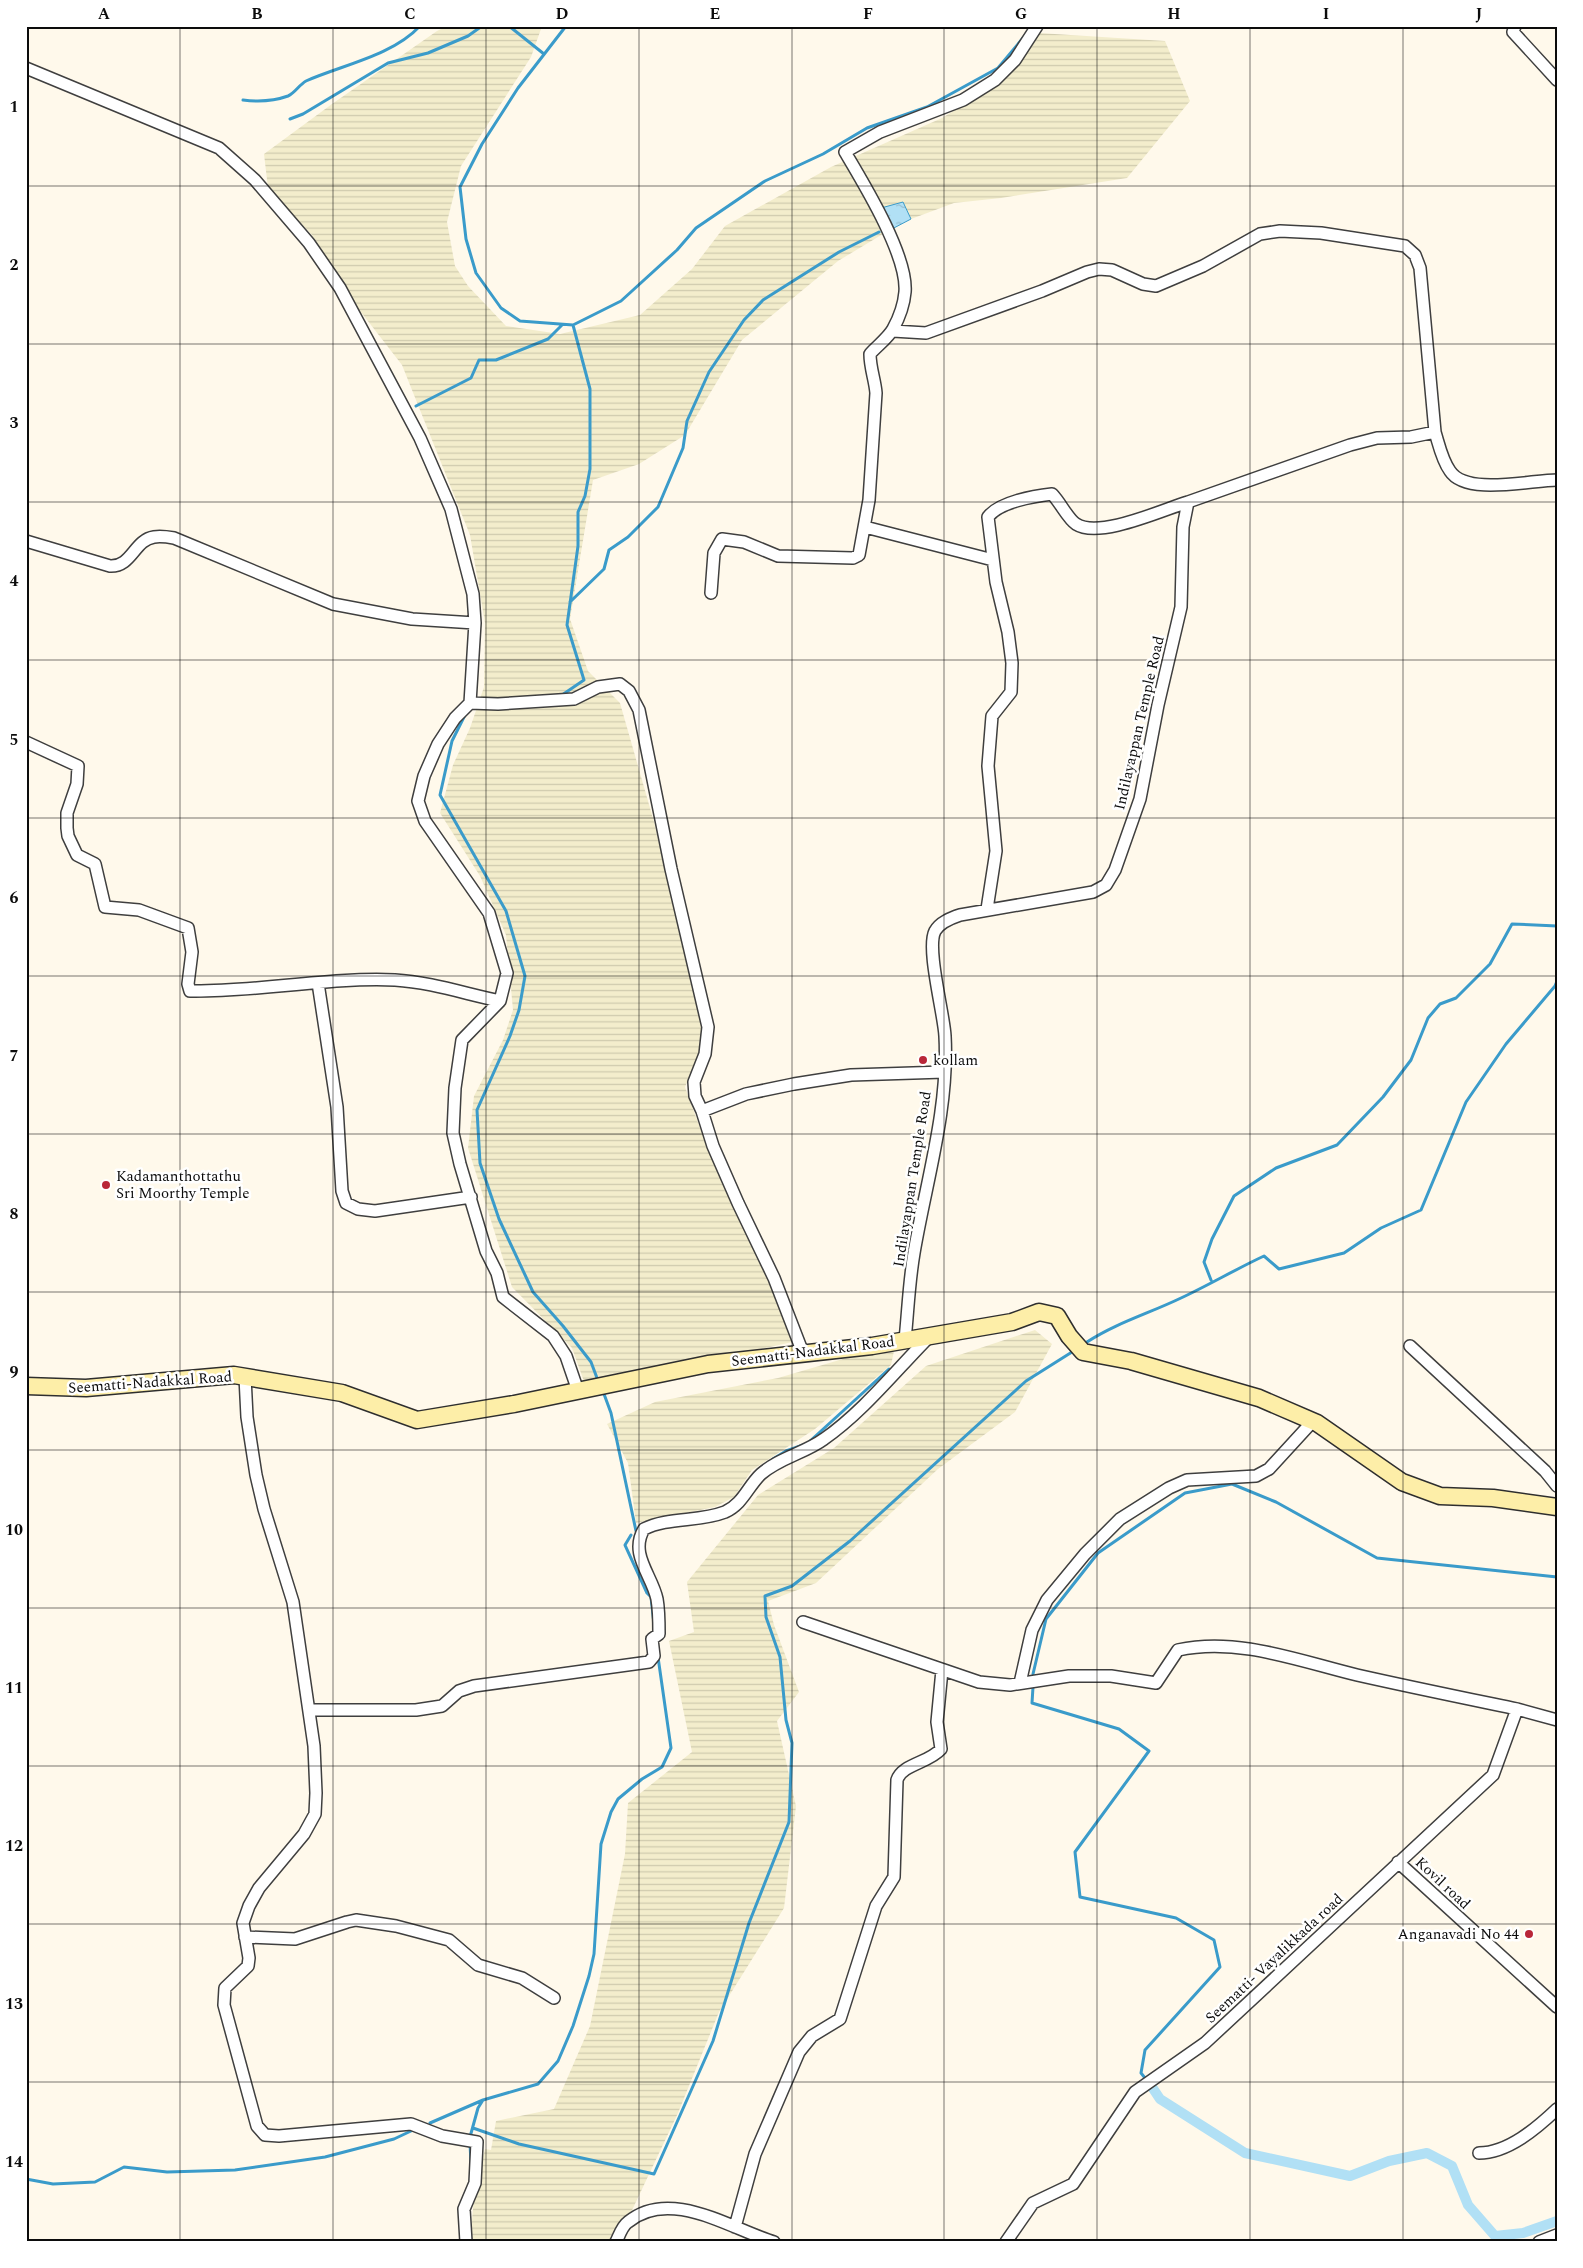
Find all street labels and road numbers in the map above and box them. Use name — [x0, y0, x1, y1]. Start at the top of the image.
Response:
street label: Indilayappan Temple Road — [1108, 634, 1171, 812]
street label: Indilayappan Temple Road — [887, 1089, 938, 1269]
street label: Seematti-Nadakkal Road — [730, 1330, 896, 1373]
street label: Seematti-Nadakkal Road — [67, 1365, 233, 1400]
street label: Kovil road — [1410, 1852, 1476, 1915]
street label: Seematti- Vayalikkada road — [1200, 1888, 1349, 2029]

